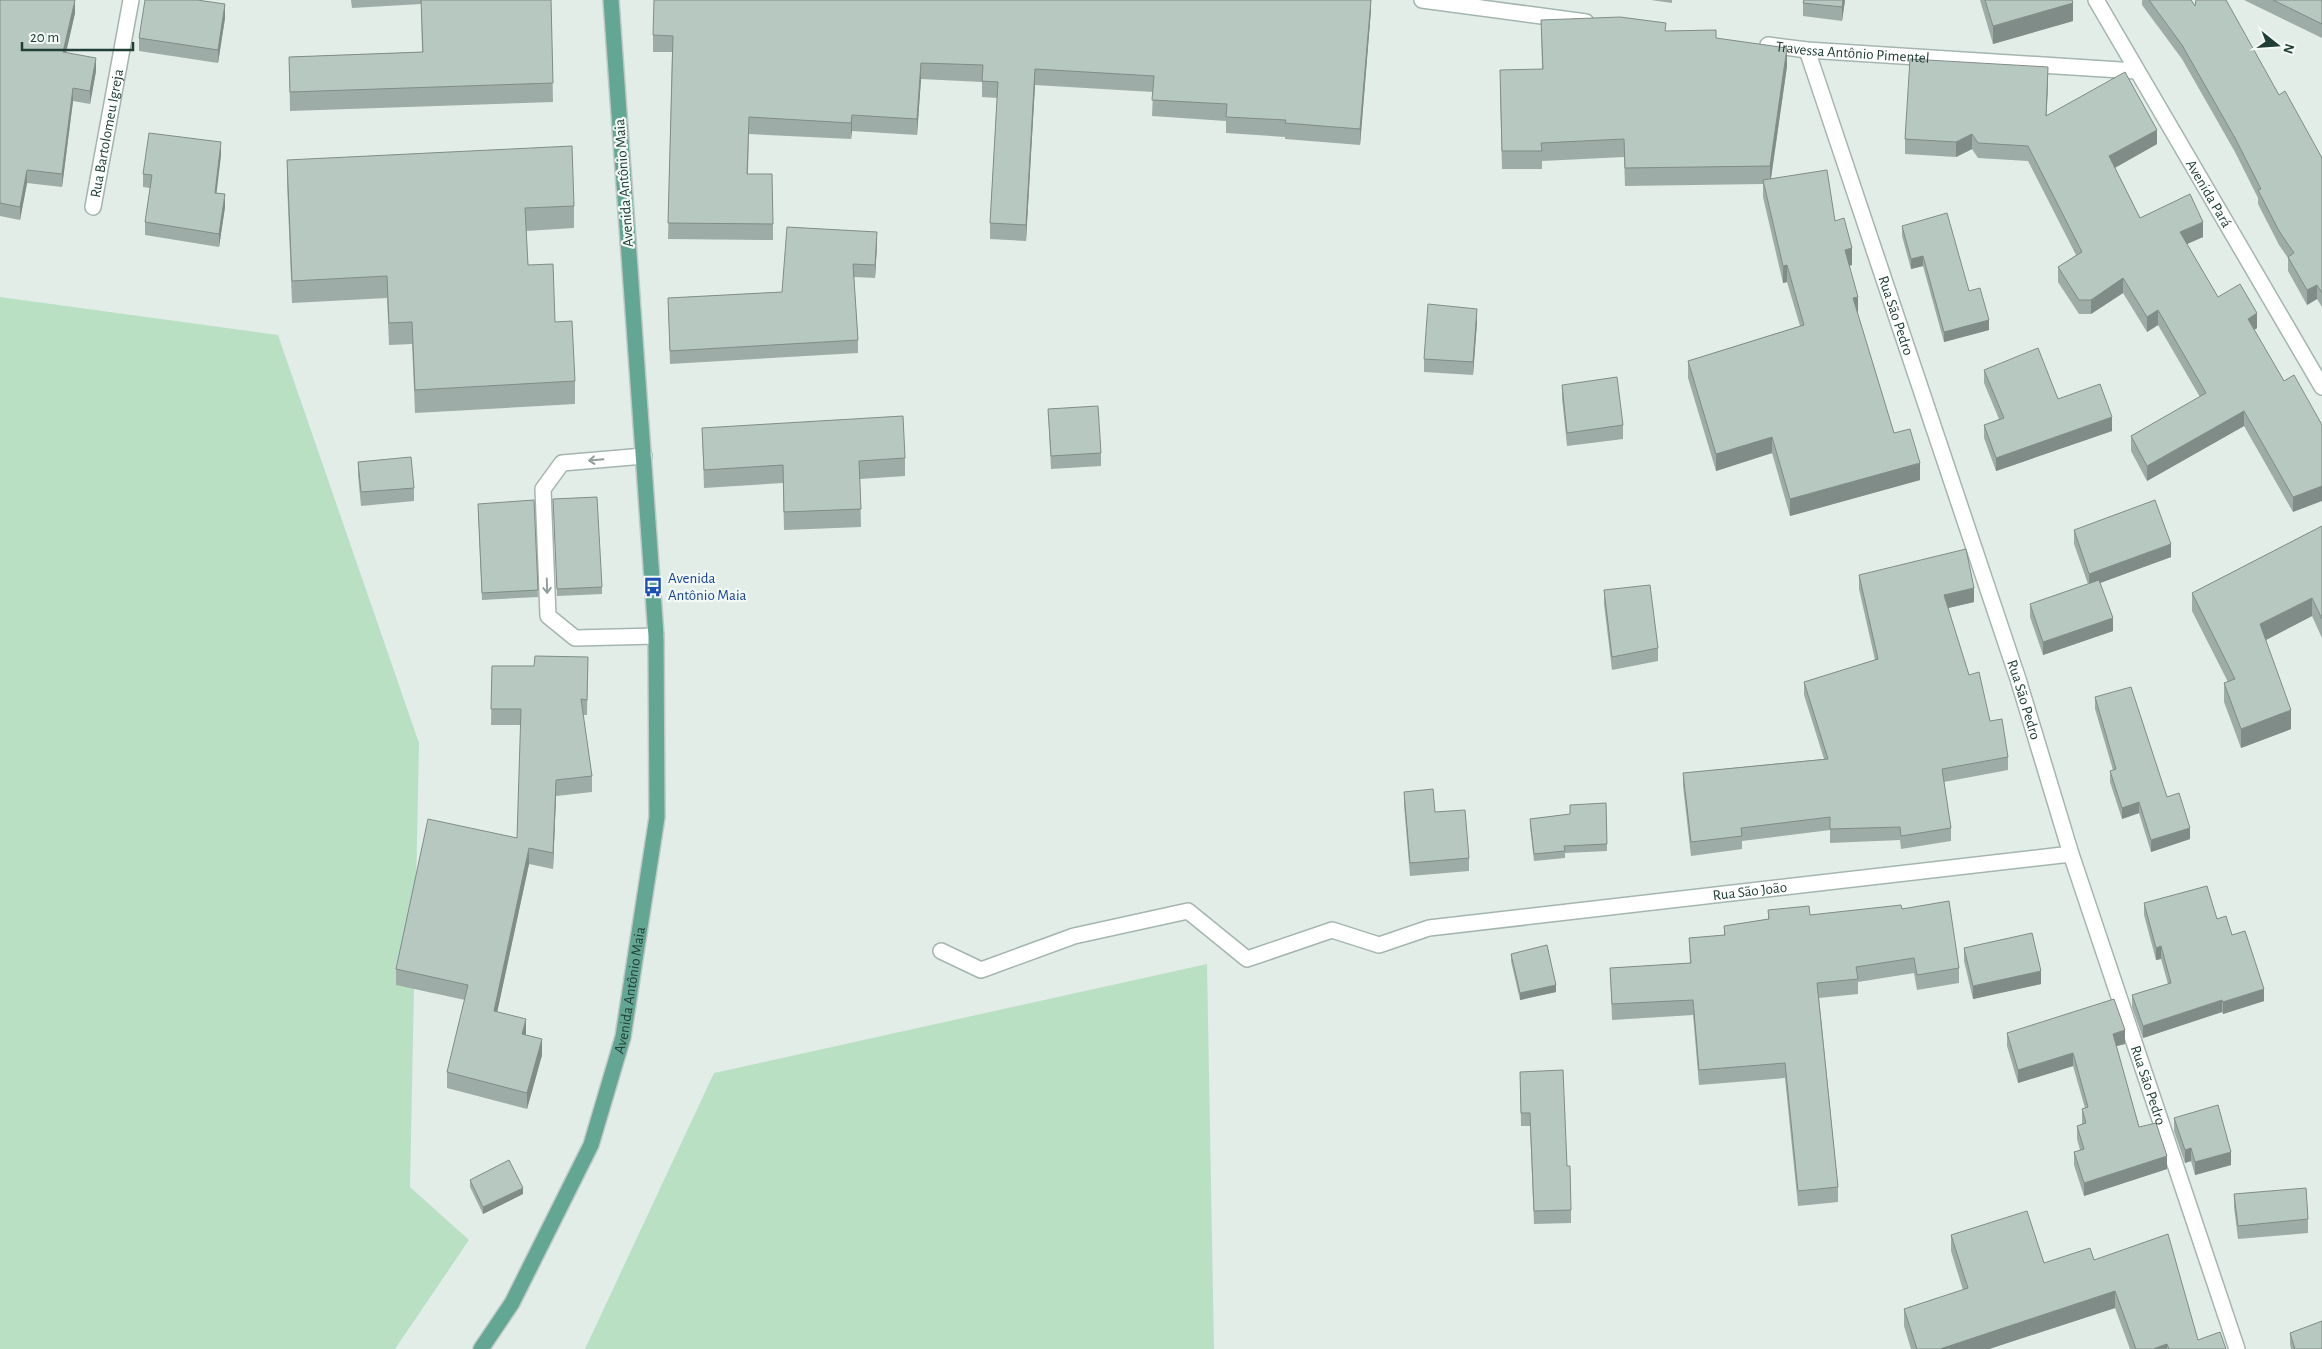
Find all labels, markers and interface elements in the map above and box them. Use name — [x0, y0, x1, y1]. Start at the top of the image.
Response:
scale bar — [22, 20, 134, 52]
north arrow — [2252, 20, 2302, 70]
text: 20 m — [30, 30, 59, 45]
street label: Travessa Antônio Pimentel — [1775, 39, 1930, 65]
text: N — [2280, 42, 2297, 55]
street label: Rua Bartolomeu Igreja — [87, 68, 126, 199]
street label: Avenida Antônio Maia — [612, 118, 636, 248]
street label: Avenida Pará — [2183, 157, 2235, 230]
street label: Rua São Pedro — [1876, 274, 1916, 357]
one-way arrow — [588, 455, 604, 465]
place label: Avenida Antônio Maia — [668, 571, 747, 603]
bus stop icon: Avenida Antônio Maia — [642, 576, 664, 598]
one-way arrow — [543, 578, 552, 594]
street label: Rua São Pedro — [2005, 658, 2043, 741]
street label: Rua São João — [1712, 879, 1788, 903]
street label: Avenida Antônio Maia — [611, 926, 647, 1055]
street label: Rua São Pedro — [2128, 1043, 2169, 1127]

